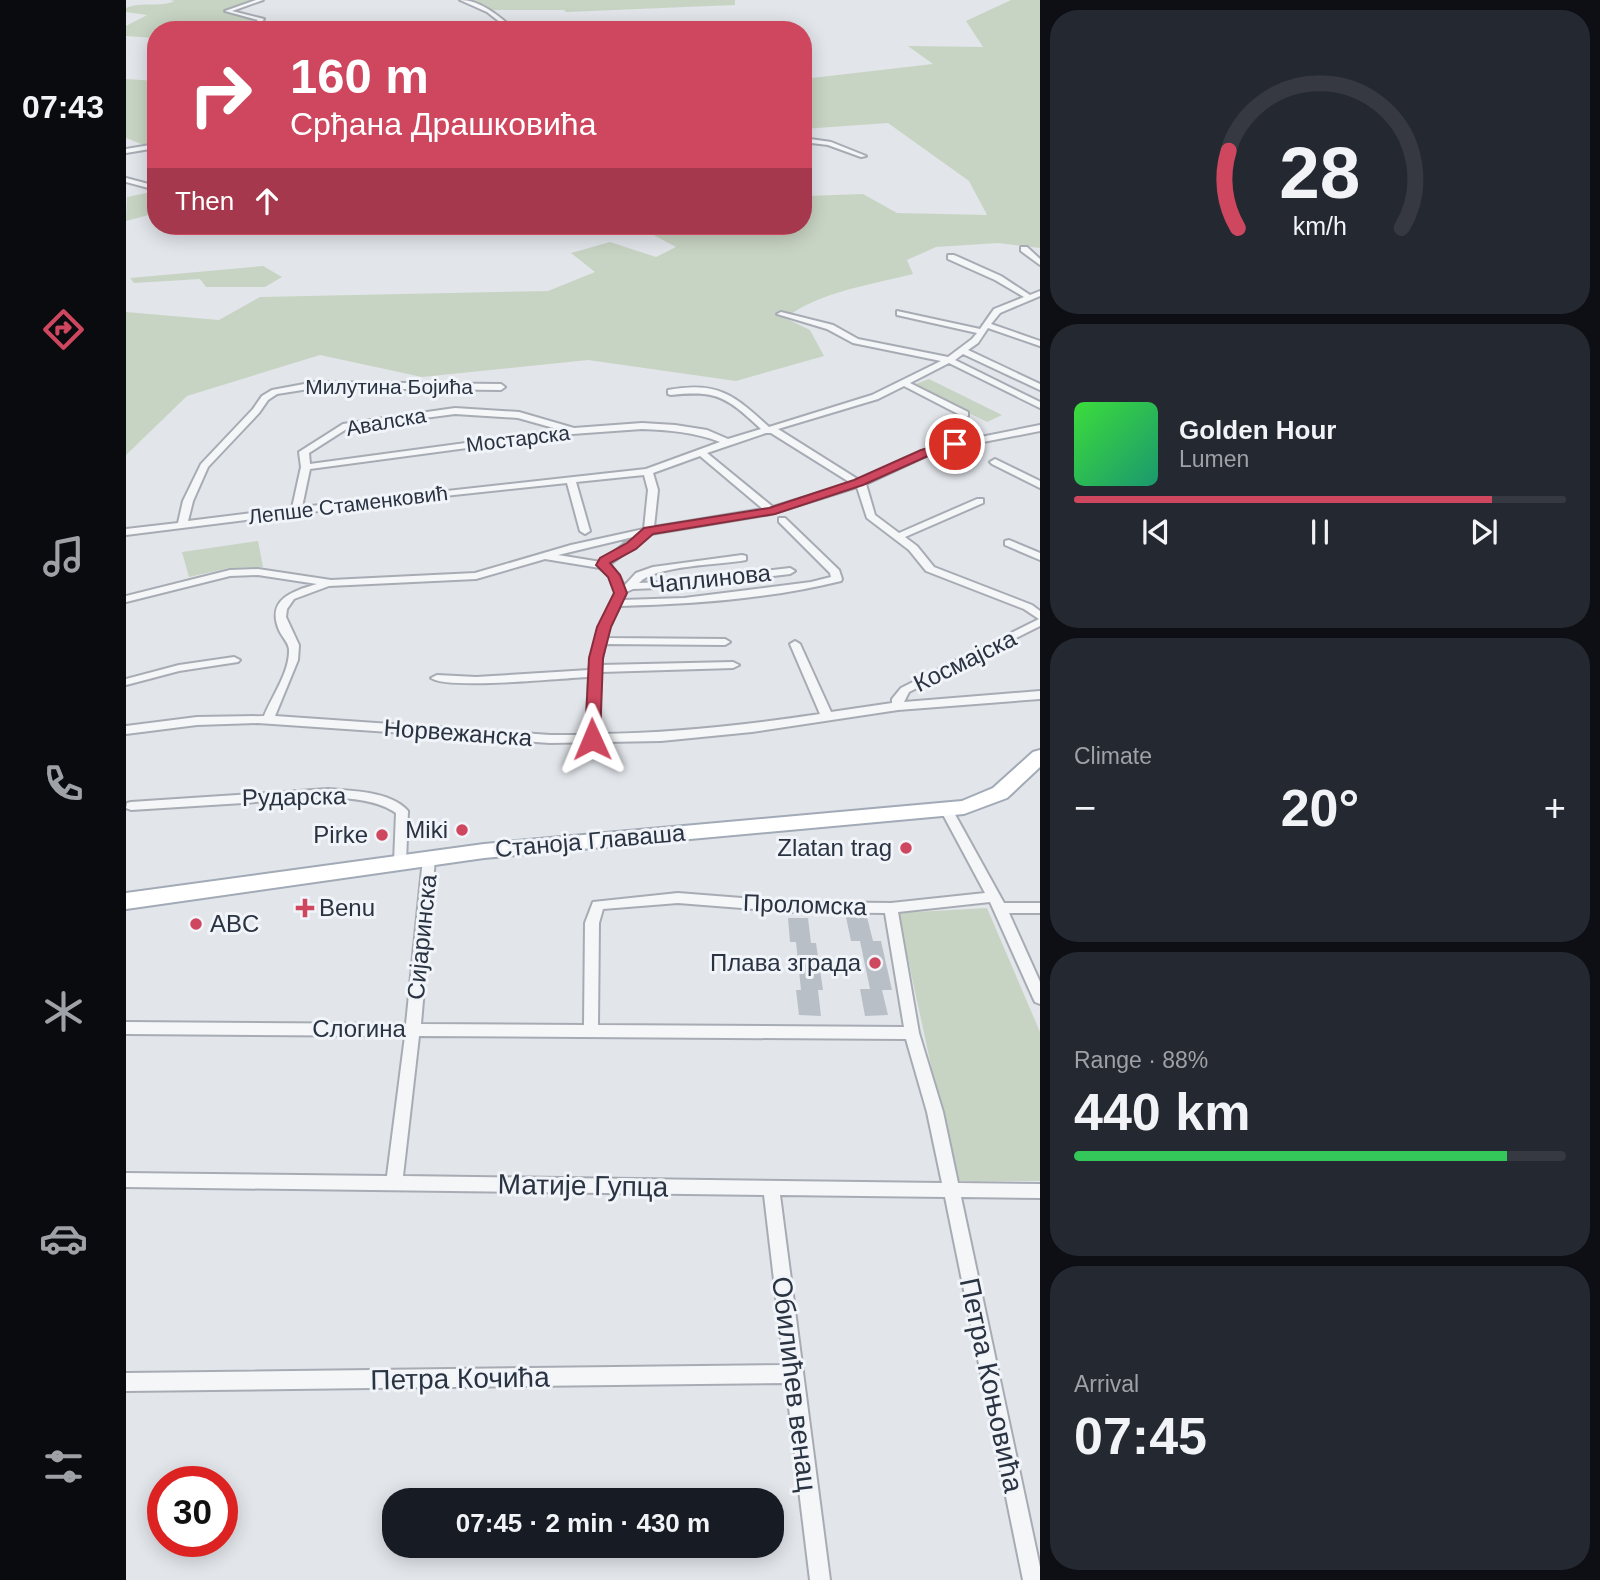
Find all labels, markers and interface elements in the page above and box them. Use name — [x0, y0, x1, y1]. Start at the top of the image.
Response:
icon: right — [175, 49, 266, 140]
text: 160 m — [290, 49, 429, 103]
text: 07:43 — [22, 89, 104, 125]
text: Срђана Драшковића — [290, 106, 596, 142]
text: 28 — [1280, 132, 1360, 213]
icon: ahead — [248, 182, 286, 220]
text: Then — [175, 186, 234, 216]
text: km/h — [1293, 212, 1347, 240]
icon: directions — [39, 305, 88, 354]
street label: Милутина Бојића — [305, 375, 473, 398]
street label: Авалска — [344, 403, 428, 440]
pin — [925, 414, 985, 474]
text: Golden Hour — [1179, 415, 1336, 445]
street label: Мостарска — [465, 421, 572, 456]
icon: arrive — [936, 425, 974, 463]
text: Lumen — [1179, 446, 1249, 472]
street label: Лепше Стаменковић — [247, 481, 449, 528]
icon: previous — [1137, 513, 1175, 551]
icon: pause — [1301, 513, 1339, 551]
icon: next — [1465, 513, 1503, 551]
icon: music — [39, 532, 88, 581]
street label: Чаплинова — [648, 559, 773, 598]
street label: Космајска — [909, 624, 1021, 697]
position arrow — [555, 702, 629, 776]
street label: Норвежанска — [383, 714, 534, 751]
text: Climate — [1074, 743, 1152, 769]
icon: phone — [39, 759, 88, 808]
text: 20° — [1281, 779, 1359, 837]
street label: Рударска — [242, 782, 347, 811]
text: − — [1074, 787, 1096, 829]
text: + — [1544, 787, 1566, 829]
place label: Miki — [405, 816, 448, 843]
street label: Станоја Главаша — [494, 819, 687, 862]
place label: Pirke — [313, 821, 368, 848]
marker: Miki — [454, 822, 470, 838]
marker: Pirke — [374, 827, 390, 843]
place label: Zlatan trag — [777, 834, 892, 861]
marker: Zlatan trag — [898, 840, 914, 856]
street label: Сијаринска — [402, 872, 442, 1001]
street label: Проломска — [743, 889, 868, 920]
place label: Benu — [319, 894, 375, 921]
marker: Benu — [297, 900, 313, 916]
place label: ABC — [210, 910, 259, 937]
marker: ABC — [188, 916, 204, 932]
place label: Плава зграда — [710, 949, 862, 976]
marker: Плава зграда — [867, 955, 883, 971]
icon: climate — [39, 987, 88, 1036]
street label: Слогина — [312, 1015, 407, 1042]
text: Range · 88% — [1074, 1047, 1208, 1073]
text: 440 km — [1074, 1083, 1250, 1141]
street label: Матије Гупца — [497, 1169, 669, 1202]
icon: car — [39, 1214, 88, 1263]
street label: Обилићев венац — [766, 1275, 823, 1493]
street label: Петра Коњовића — [954, 1275, 1029, 1496]
street label: Петра Кочића — [370, 1361, 550, 1396]
text: Arrival — [1074, 1371, 1139, 1397]
text: 07:45 — [1074, 1407, 1207, 1465]
icon: filters — [39, 1442, 88, 1491]
speed limit sign: 30 — [147, 1466, 238, 1557]
text: 07:45 · 2 min · 430 m — [456, 1508, 710, 1538]

